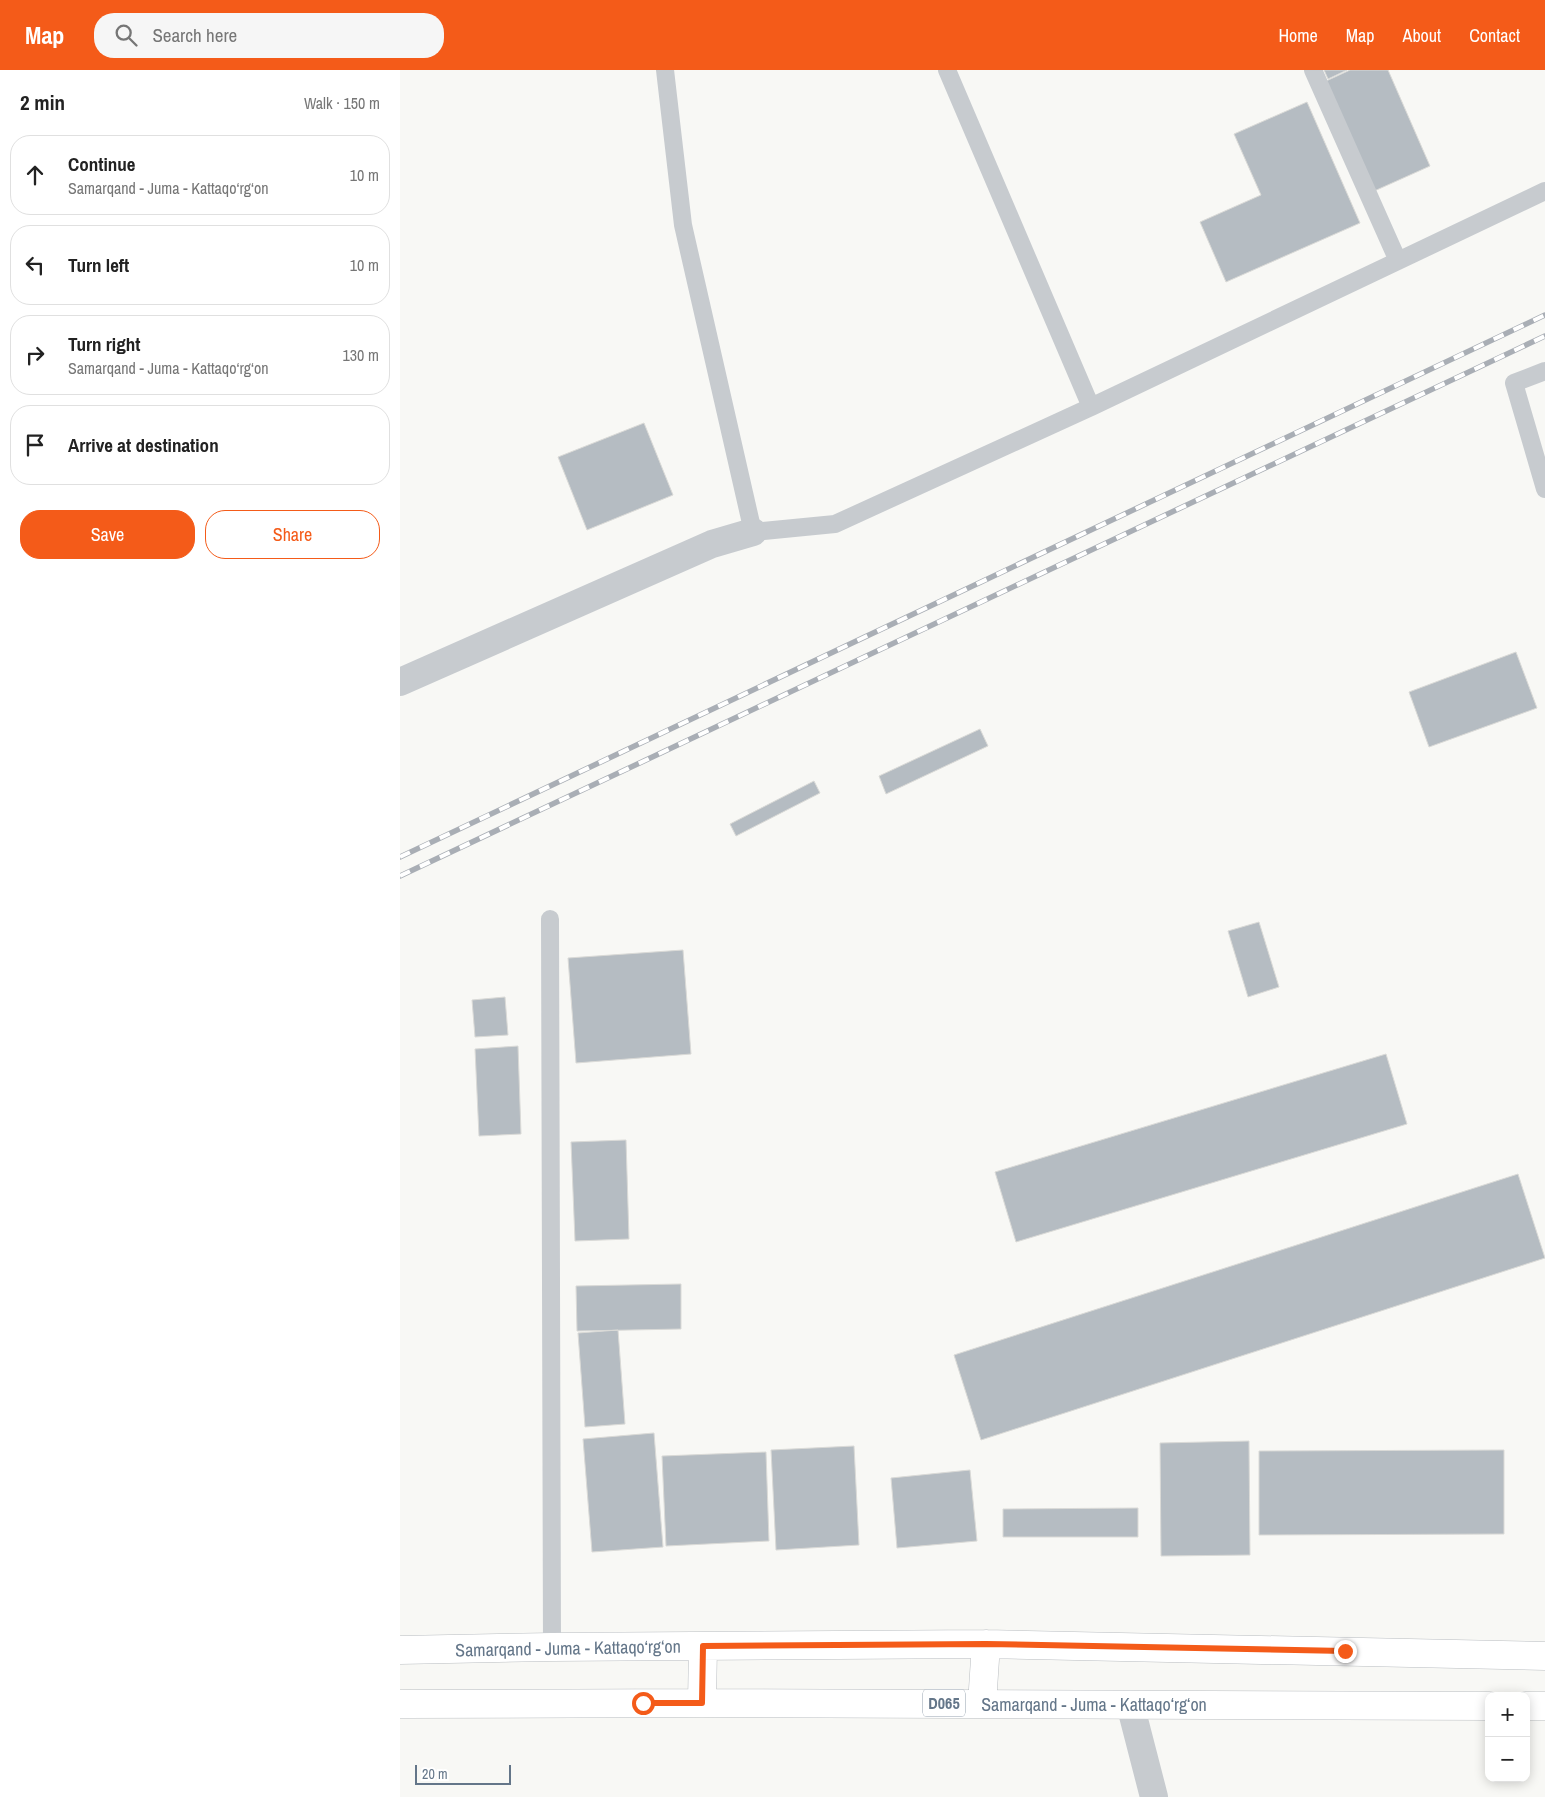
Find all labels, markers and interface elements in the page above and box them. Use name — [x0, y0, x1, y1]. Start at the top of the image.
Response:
search box — [94, 13, 444, 58]
text: Map — [25, 19, 64, 51]
icon: search — [112, 21, 140, 49]
text: Search here — [152, 22, 237, 48]
text: Home — [1278, 23, 1318, 48]
text: Map — [1346, 23, 1375, 48]
text: About — [1403, 23, 1441, 48]
text: Contact — [1469, 23, 1520, 48]
text: 2 min — [20, 88, 65, 117]
text: Walk · 150 m — [304, 92, 380, 114]
text: Continue — [68, 151, 136, 177]
icon: ahead — [21, 161, 49, 189]
text: 10 m — [350, 164, 379, 186]
text: Samarqand - Juma - Kattaqo‘rg‘on — [68, 177, 269, 199]
icon: left — [21, 251, 49, 279]
text: Turn left — [68, 252, 129, 278]
text: 10 m — [350, 254, 379, 276]
text: Turn right — [68, 331, 140, 357]
icon: right — [21, 341, 49, 369]
text: 130 m — [343, 344, 379, 366]
text: Samarqand - Juma - Kattaqo‘rg‘on — [68, 357, 269, 379]
icon: arrive — [21, 431, 49, 459]
text: Arrive at destination — [68, 432, 219, 458]
button: Save — [20, 510, 195, 559]
button: Share — [205, 510, 380, 559]
street label: Samarqand - Juma - Kattaqo‘rg‘on — [455, 1634, 681, 1662]
route end — [1334, 1640, 1357, 1663]
road number: D065 — [923, 1690, 965, 1716]
route start — [632, 1692, 655, 1715]
street label: Samarqand - Juma - Kattaqo‘rg‘on — [981, 1692, 1207, 1717]
map controls — [1485, 1692, 1530, 1782]
button: + — [1485, 1692, 1530, 1737]
button: − — [1485, 1737, 1530, 1782]
scale bar — [415, 1762, 511, 1785]
text: 20 m — [422, 1765, 448, 1783]

